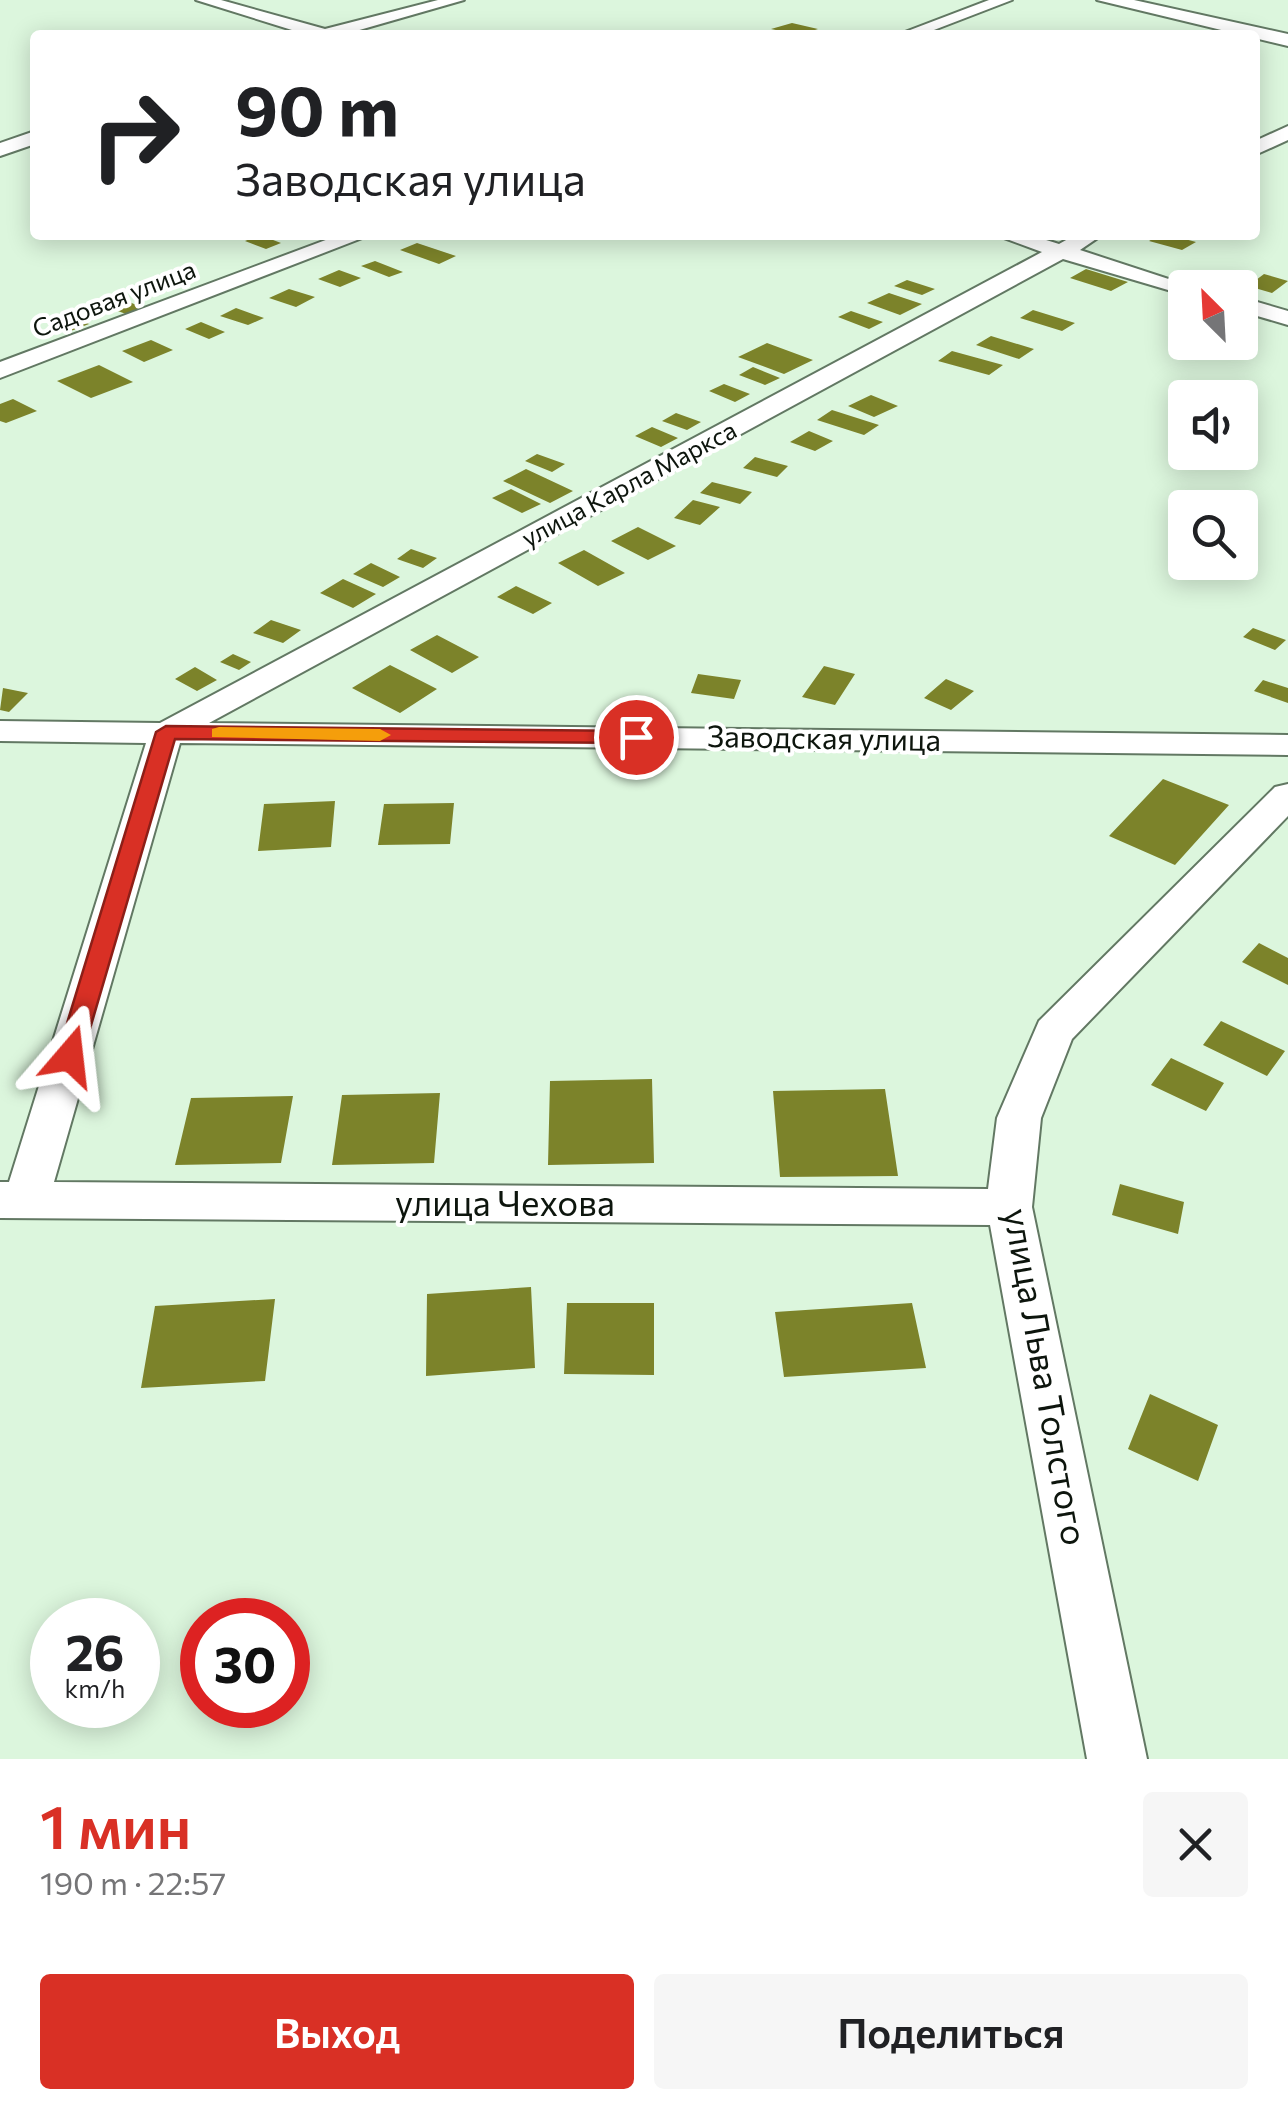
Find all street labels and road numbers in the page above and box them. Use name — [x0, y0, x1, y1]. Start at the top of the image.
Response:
street label: Садовая улица — [28, 253, 199, 343]
street label: улица Карла Маркса — [516, 414, 741, 552]
street label: Заводская улица — [707, 716, 941, 757]
street label: улица Чехова — [395, 1180, 615, 1223]
street label: улица Льва Толстого — [997, 1205, 1098, 1548]

